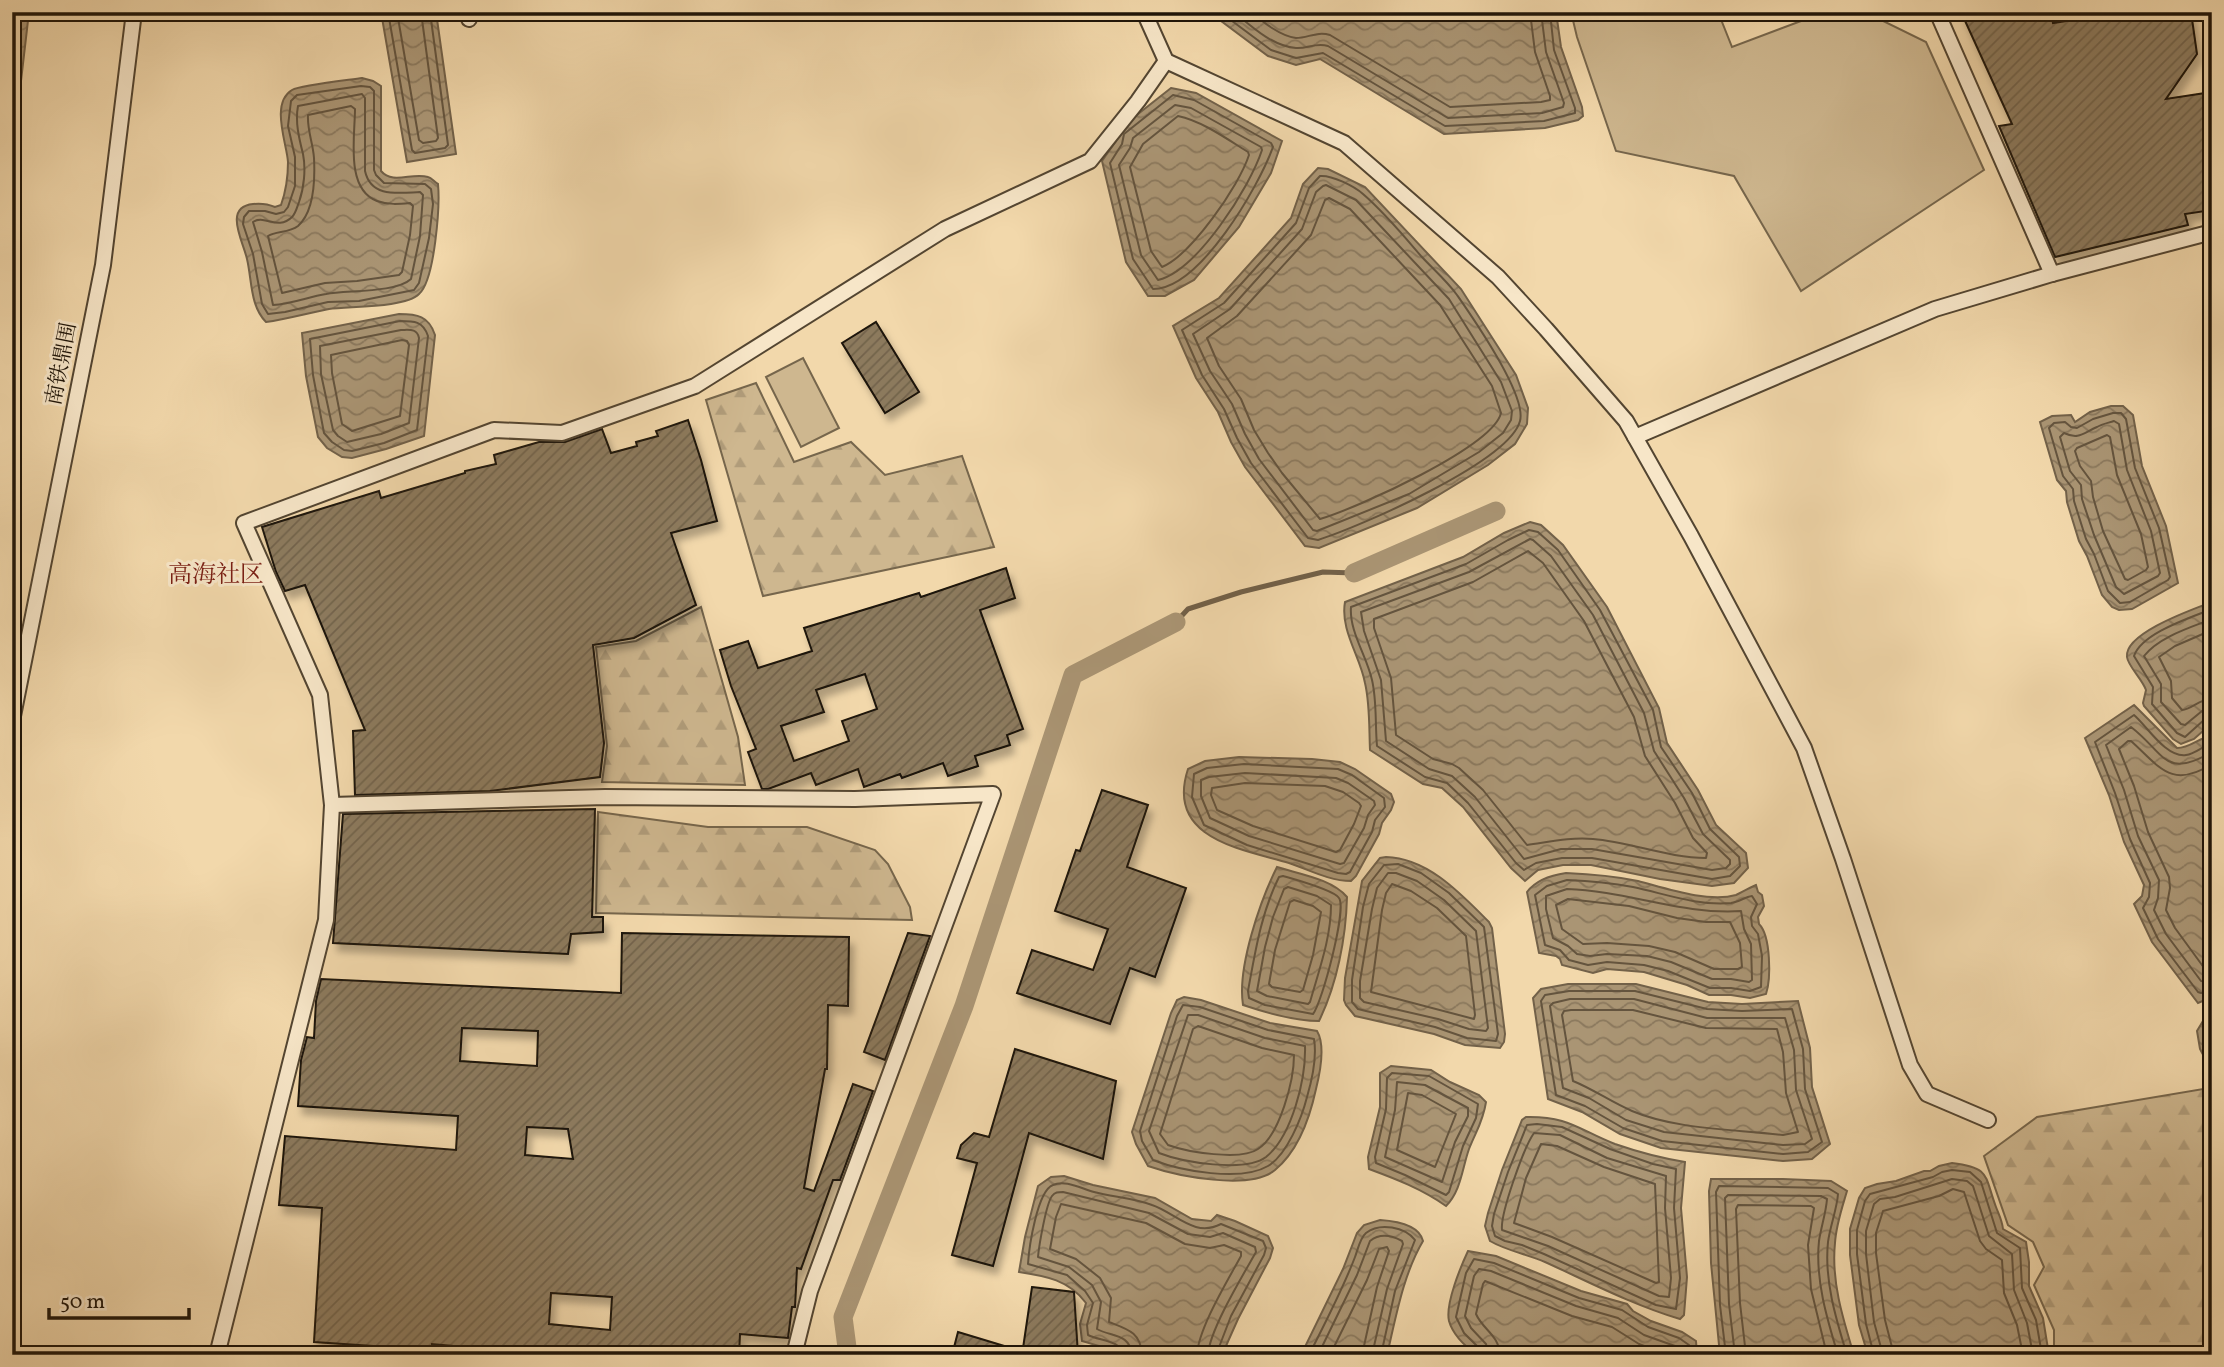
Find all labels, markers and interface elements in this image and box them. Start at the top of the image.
street label: 南铁鼎围 [40,320,84,408]
district label: 高海社区 [168,559,264,593]
scale bar [49,1276,189,1320]
text: 50 m [60,1288,105,1317]

